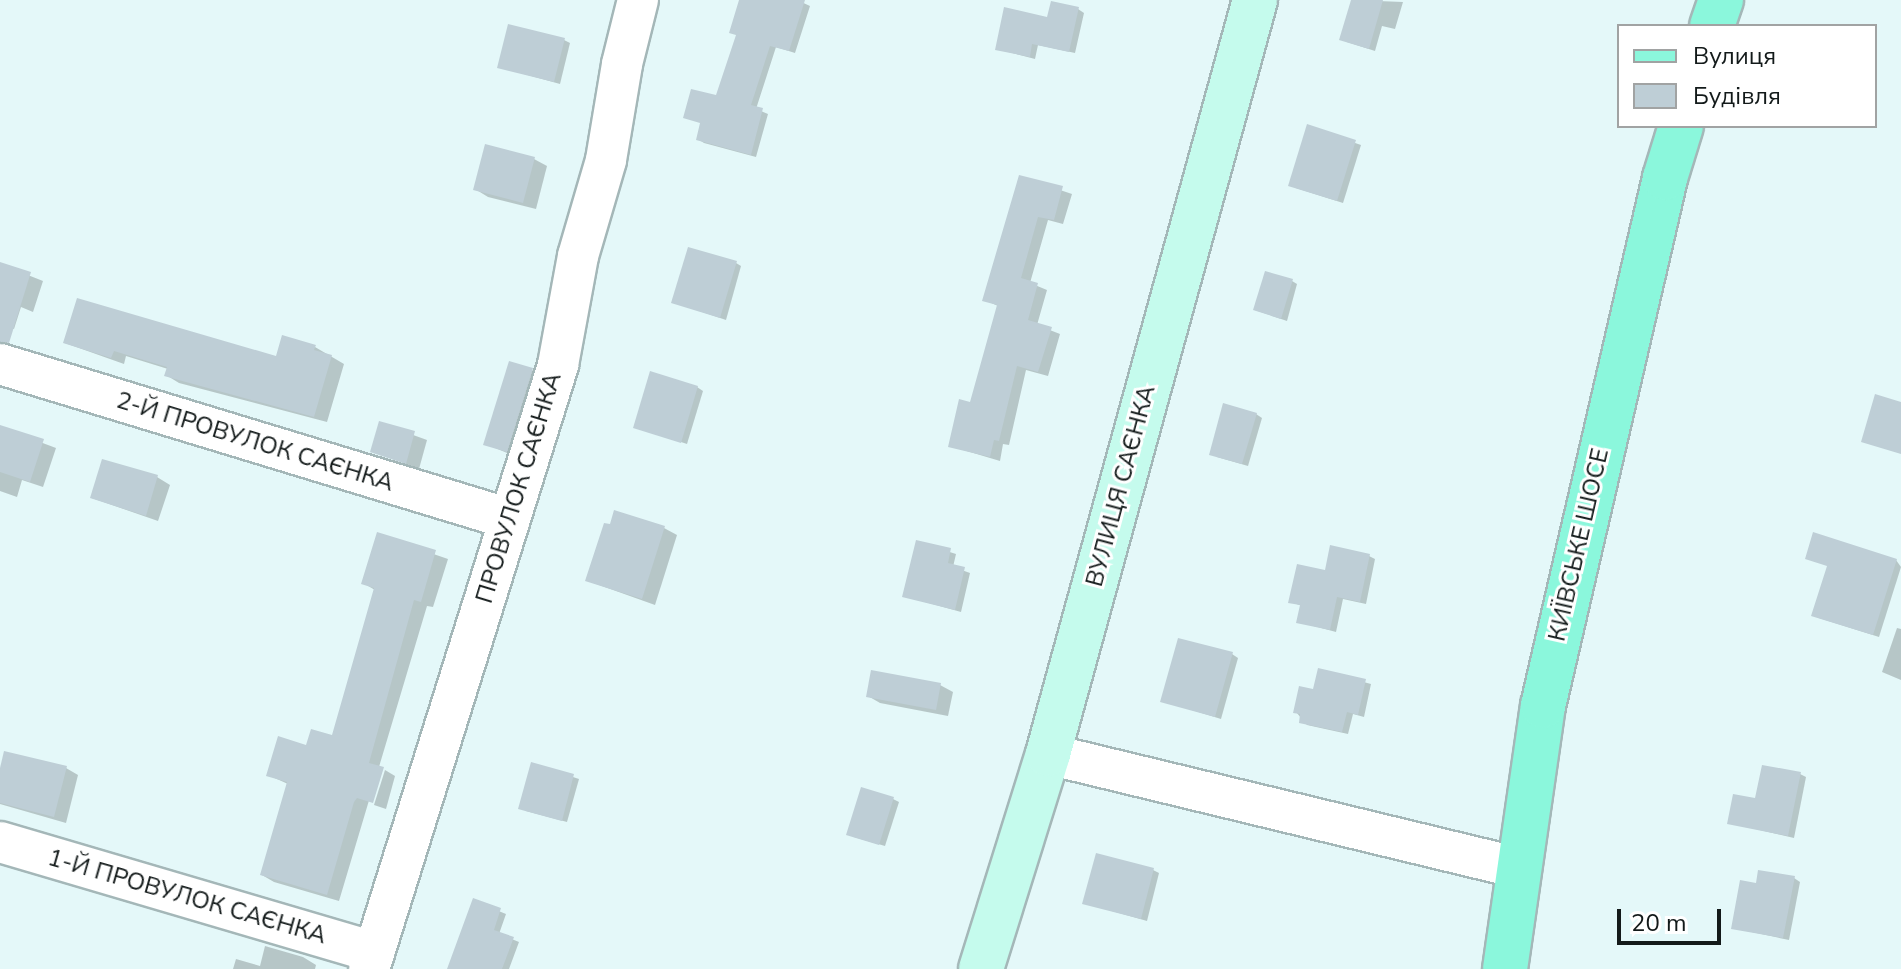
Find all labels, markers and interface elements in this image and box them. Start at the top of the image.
legend [1617,24,1877,128]
text: Вулиця [1693,40,1776,72]
text: Будівля [1693,80,1781,112]
street label: ПРОВУЛОК САЄНКА [470,369,568,607]
street label: ВУЛИЦЯ САЄНКА [1080,382,1162,590]
street label: 2-Й ПРОВУЛОК САЄНКА [113,386,397,498]
street label: КИЇВСЬКЕ ШОСЕ [1543,446,1615,644]
street label: 1-Й ПРОВУЛОК САЄНКА [45,843,329,951]
scale bar [1621,893,1725,943]
text: 20 m [1631,907,1687,939]

